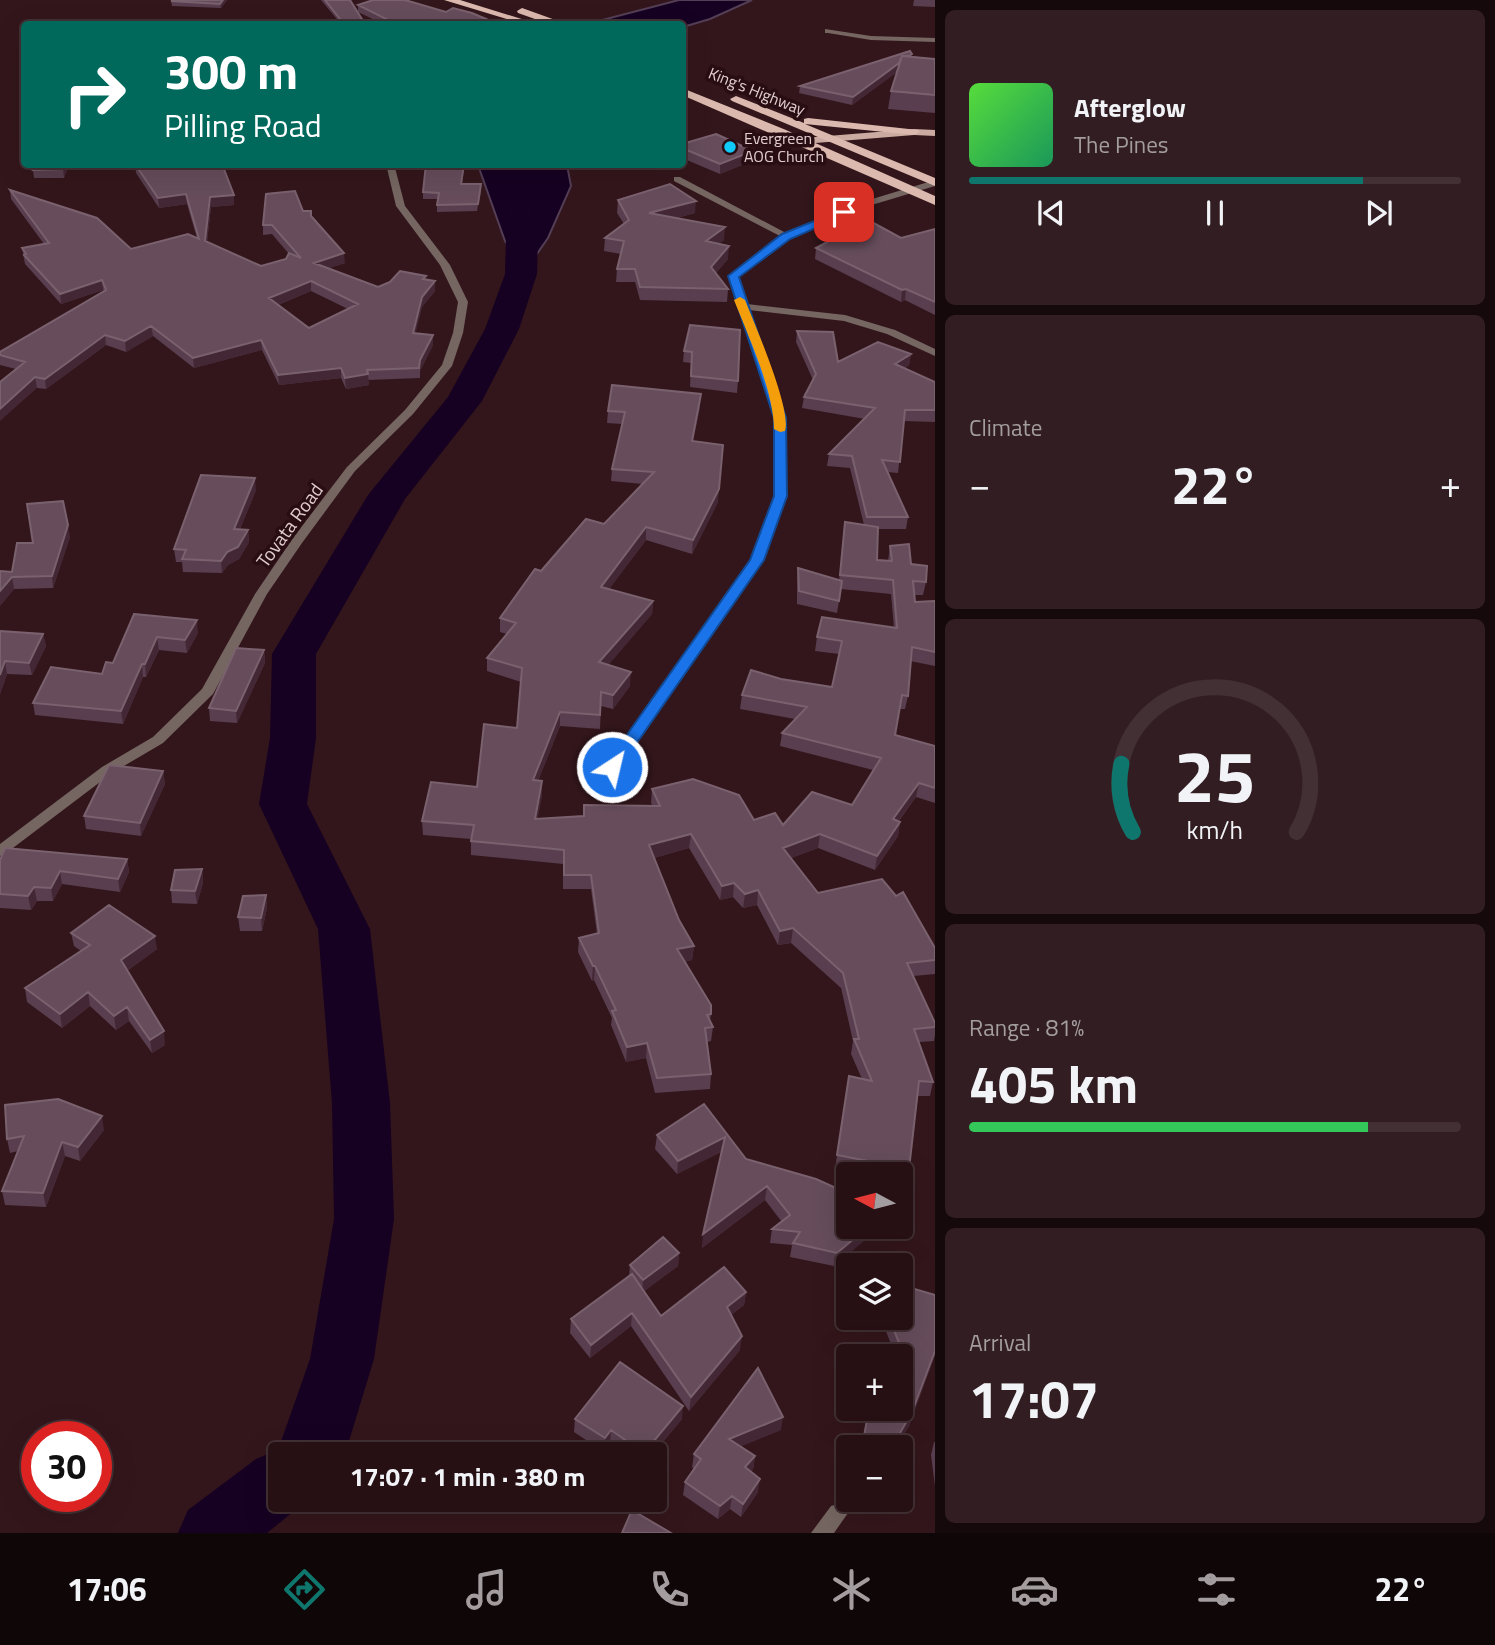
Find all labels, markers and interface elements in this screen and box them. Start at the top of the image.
text: 300 m [164,33,298,108]
icon: right [49,49,140,140]
street label: King's Highway [705,61,809,121]
text: Afterglow [1074,88,1186,127]
text: Pilling Road [164,101,322,149]
place label: Evergreen AOG Church [744,126,824,168]
text: The Pines [1074,127,1168,162]
marker: Evergreen AOG Church [722,139,738,155]
pin [814,182,874,242]
icon: arrive [825,193,863,231]
icon: previous [1032,194,1070,232]
icon: pause [1196,194,1234,232]
icon: next [1360,194,1398,232]
text: Climate [969,410,1042,445]
text: 22° [1171,445,1259,524]
text: − [969,455,990,513]
text: + [1440,455,1461,513]
street label: Tovata Road [248,477,330,573]
text: 25 [1174,721,1256,831]
position arrow [575,730,649,804]
text: km/h [1187,811,1243,849]
text: Range · 81% [969,1010,1084,1045]
text: 405 km [969,1044,1138,1123]
north arrow [836,1162,914,1239]
map controls [836,1162,913,1512]
button: layers [836,1253,913,1330]
text: Arrival [969,1325,1031,1360]
button: + [836,1344,913,1421]
text: 17:07 [969,1359,1099,1438]
speed limit sign: 30 [21,1421,112,1512]
button: − [836,1435,913,1512]
text: 17:07 · 1 min · 380 m [350,1457,585,1496]
text: 17:06 [67,1565,147,1613]
icon: directions [280,1565,329,1614]
icon: music [462,1565,511,1614]
icon: phone [645,1565,694,1614]
icon: climate [827,1565,876,1614]
icon: car [1010,1565,1059,1614]
icon: filters [1192,1565,1241,1614]
text: 22° [1374,1565,1428,1613]

